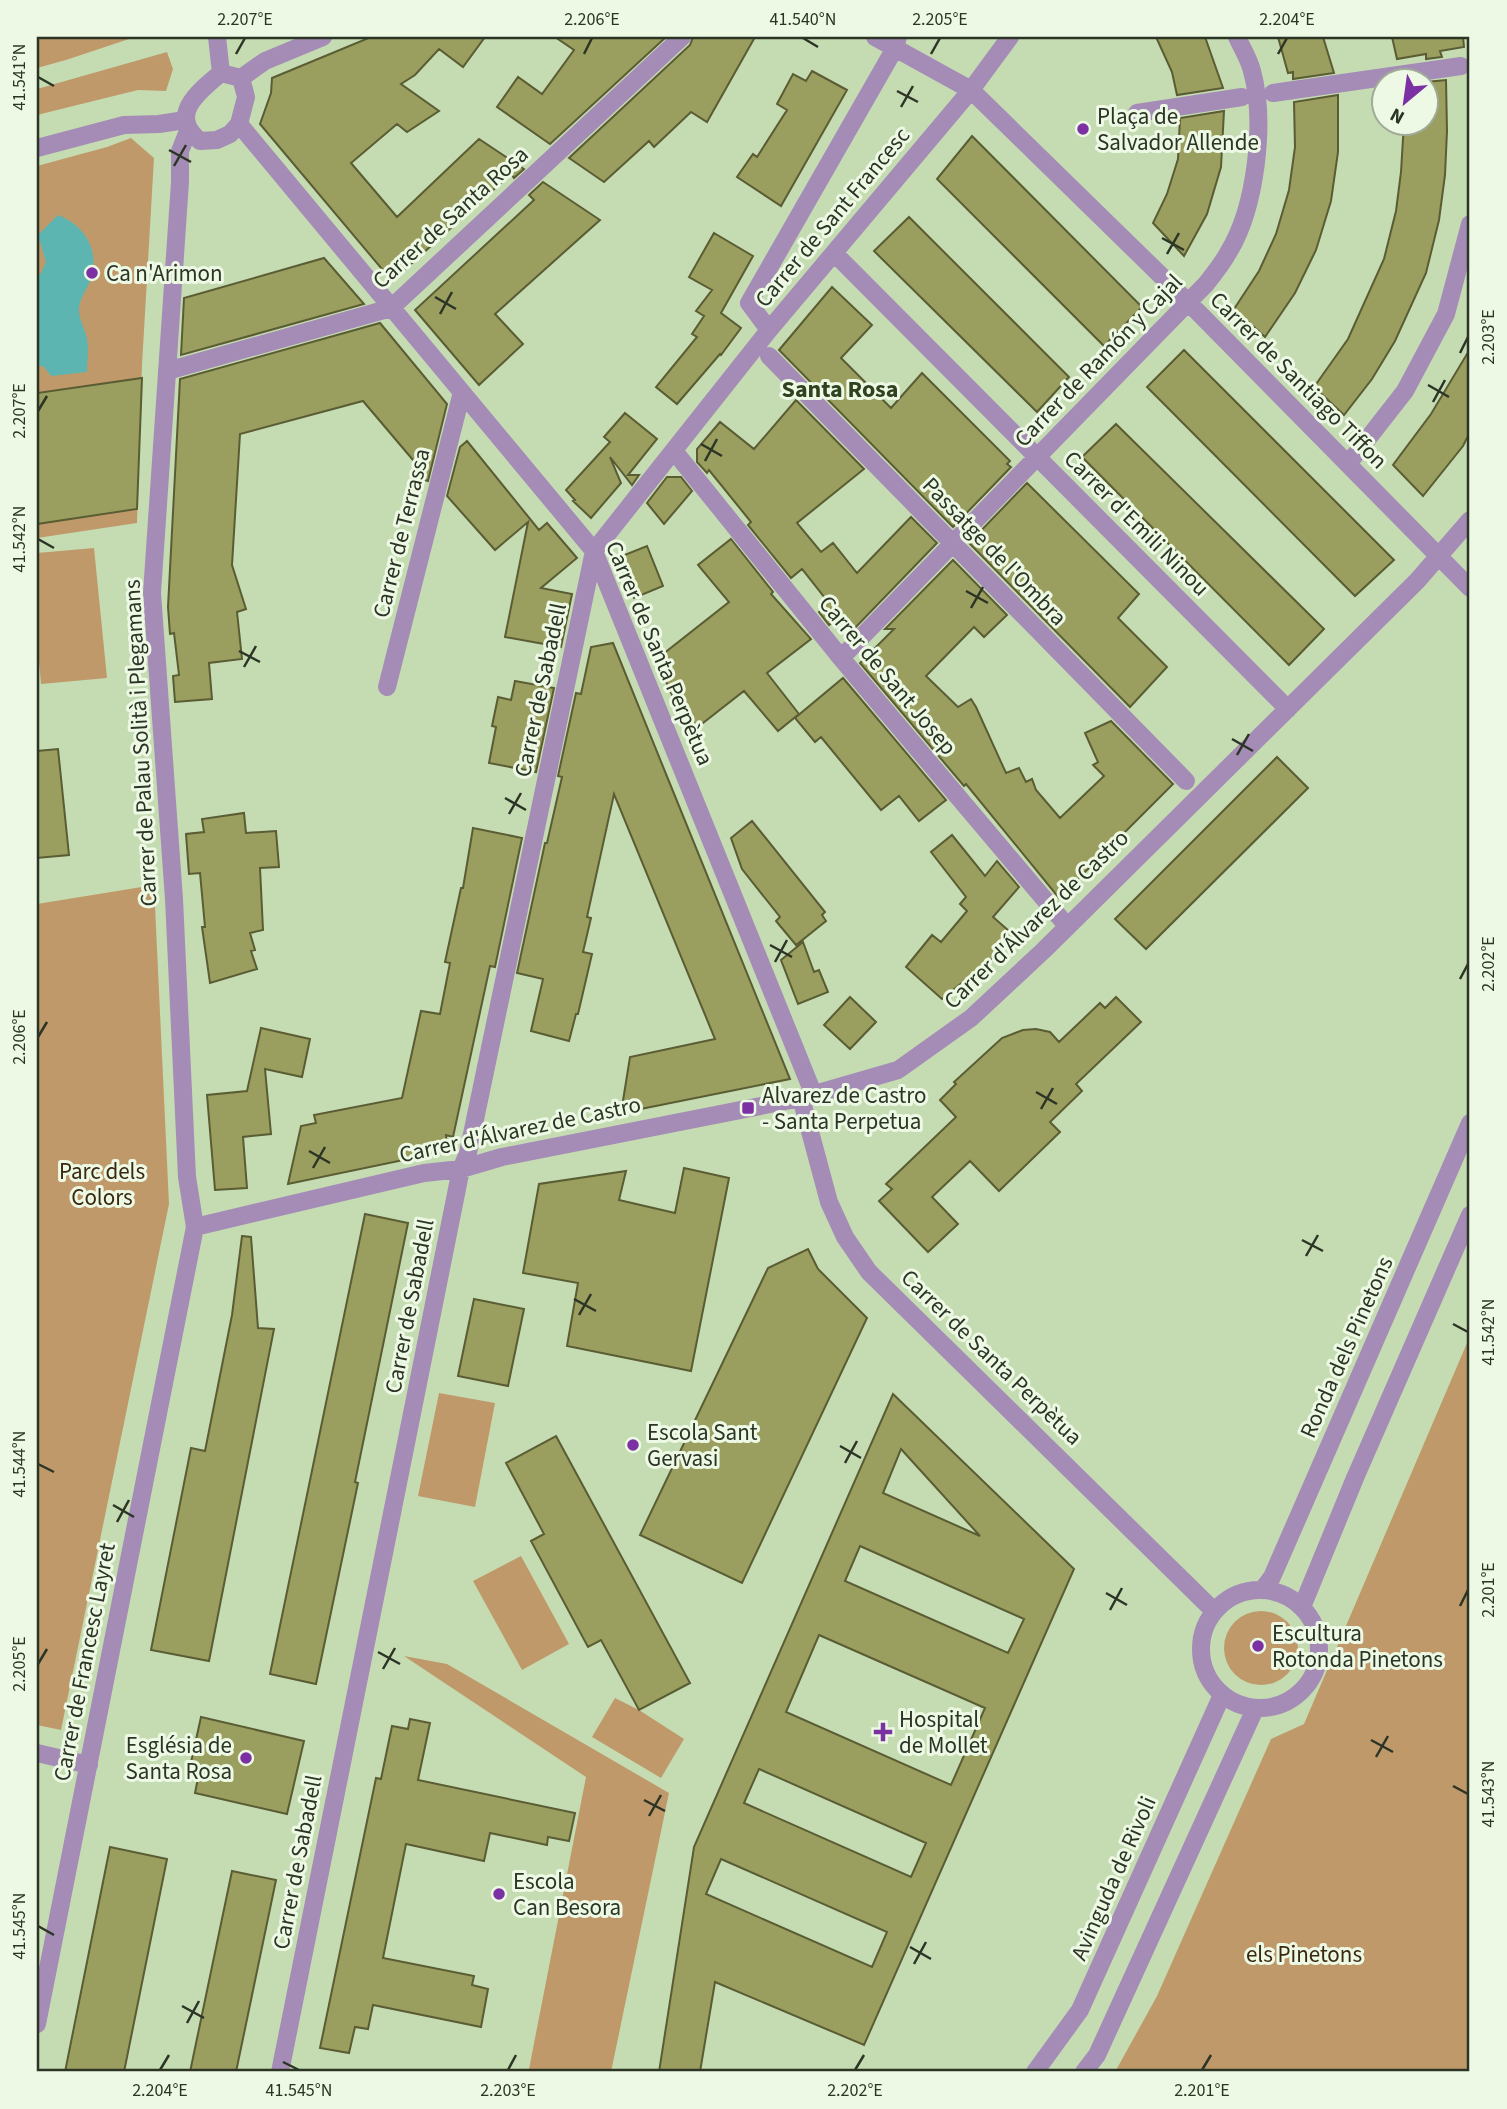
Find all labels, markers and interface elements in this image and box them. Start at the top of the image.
text: 2.207°E [217,7,273,32]
text: 2.206°E [564,7,620,32]
text: 41.540°N [770,7,836,32]
text: 2.205°E [912,7,968,32]
text: 2.204°E [1259,7,1315,32]
text: 41.541°N [7,44,32,110]
north arrow [1370,66,1440,136]
place label: Plaça de Salvador Allende [1097,100,1259,159]
text: N [1385,101,1410,130]
street label: Carrer de Sant Francesc [747,120,918,315]
marker: Plaça de Salvador Allende [1075,121,1091,137]
street label: Carrer de Santa Rosa [365,138,536,296]
place label: Ca n'Arimon [106,257,223,290]
marker: Ca n'Arimon [84,265,100,281]
street label: Carrer de Ramón y Cajal [1007,266,1190,454]
street label: Carrer de Santiago Tiffon [1202,284,1395,477]
text: 2.203°E [1476,309,1501,365]
district label: Santa Rosa [782,372,898,407]
text: 2.207°E [7,383,32,439]
street label: Carrer d'Emili Ninou [1056,443,1217,604]
street label: Carrer de Terrassa [365,445,438,621]
street label: Passatge de l'Ombra [915,470,1074,633]
text: 41.542°N [7,506,32,572]
street label: Carrer de Santa Perpètua [597,536,722,770]
street label: Carrer de Palau Solità i Plegamans [115,579,166,907]
street label: Carrer de Sant Josep [811,588,964,762]
street label: Carrer de Sabadell [506,600,575,780]
street label: Carrer d'Álvarez de Castro [936,822,1136,1017]
text: 2.202°E [1476,936,1501,992]
text: 2.206°E [7,1009,32,1065]
place label: Alvarez de Castro - Santa Perpetua [762,1079,926,1138]
street label: Carrer d'Álvarez de Castro [396,1088,644,1171]
marker: Alvarez de Castro - Santa Perpetua [740,1100,756,1116]
park label: Parc dels Colors [59,1155,145,1214]
street label: Carrer de Sabadell [376,1216,443,1396]
street label: Ronda dels Pinetons [1292,1251,1401,1443]
street label: Carrer de Santa Perpètua [894,1262,1090,1453]
text: 41.542°N [1476,1299,1501,1365]
place label: Escola Sant Gervasi [647,1416,758,1475]
text: 41.544°N [7,1431,32,1497]
marker: Escola Sant Gervasi [625,1437,641,1453]
street label: Carrer de Francesc Layret [45,1540,124,1784]
text: 2.201°E [1476,1562,1501,1618]
place label: Escultura Rotonda Pinetons [1272,1617,1443,1676]
text: 2.205°E [7,1636,32,1692]
marker: Escultura Rotonda Pinetons [1250,1638,1266,1654]
place label: Hospital de Mollet [899,1703,988,1762]
marker: Hospital de Mollet [873,1722,893,1742]
place label: Església de Santa Rosa [126,1729,232,1788]
marker: Església de Santa Rosa [238,1750,254,1766]
text: 41.543°N [1476,1761,1501,1827]
street label: Carrer de Sabadell [264,1772,331,1952]
street label: Avinguda de Rivoli [1062,1791,1164,1966]
place label: Escola Can Besora [513,1865,621,1924]
marker: Escola Can Besora [491,1886,507,1902]
text: 41.545°N [7,1893,32,1959]
park label: els Pinetons [1246,1938,1362,1971]
text: 2.204°E [132,2078,188,2103]
text: 41.545°N [266,2078,332,2103]
text: 2.203°E [480,2078,536,2103]
text: 2.202°E [827,2078,883,2103]
text: 2.201°E [1174,2078,1230,2103]

